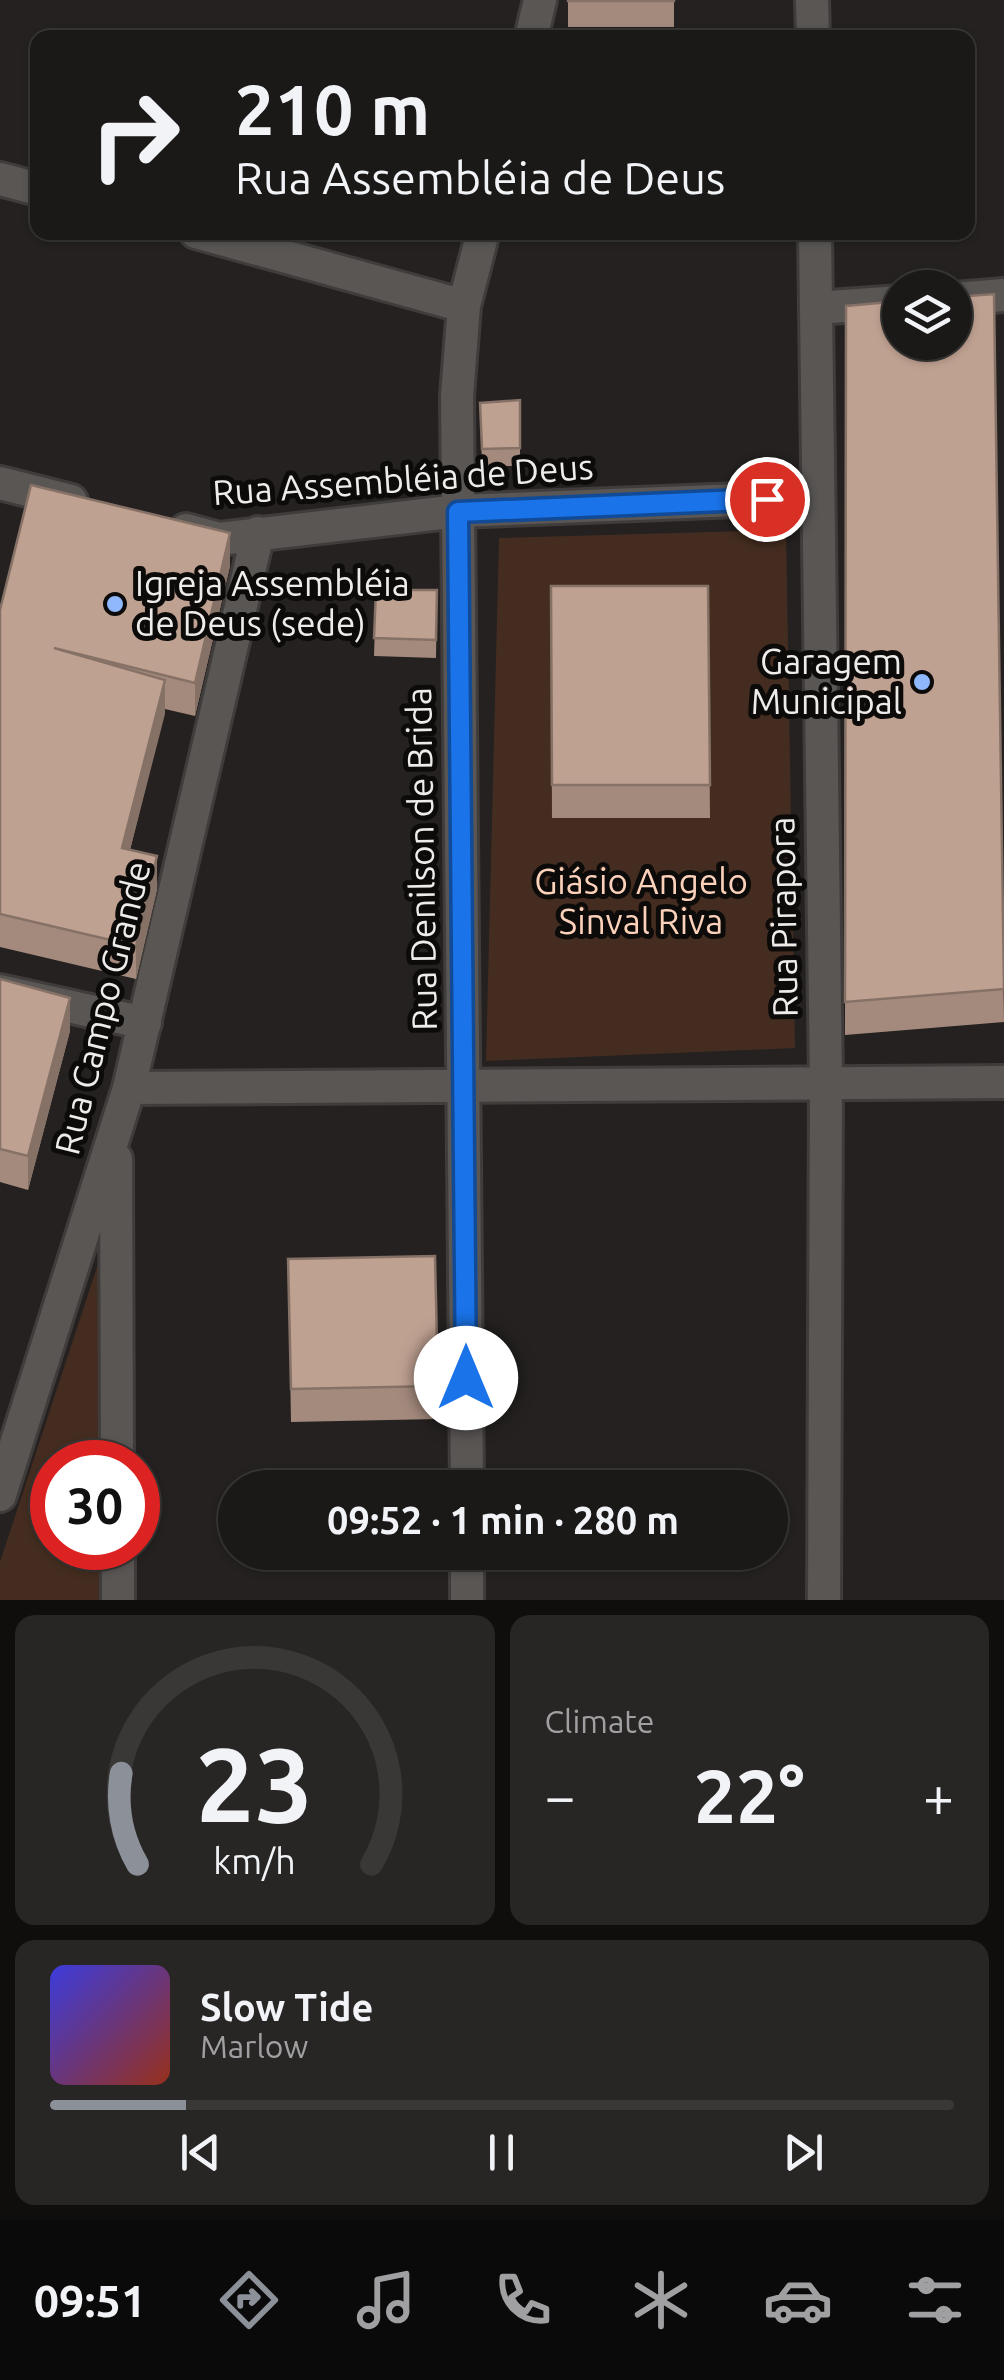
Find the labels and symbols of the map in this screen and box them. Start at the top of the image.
street label: Rua Assembléia de Deus [211,446,595,512]
pin [725,457,810,542]
place label: Igreja Assembléia de Deus (sede) [135,563,410,643]
marker: Igreja Assembléia de Deus (sede) [104,593,126,615]
place label: Garagem Municipal [751,641,902,721]
marker: Garagem Municipal [911,671,933,693]
street label: Rua Denilson de Brida [398,687,444,1031]
street label: Rua Pirapora [761,816,805,1018]
street label: Rua Campo Grande [46,857,158,1158]
park label: Giásio Angelo Sinval Riva [534,861,748,941]
position arrow [414,1326,518,1430]
speed limit sign: 30 [30,1440,160,1570]

